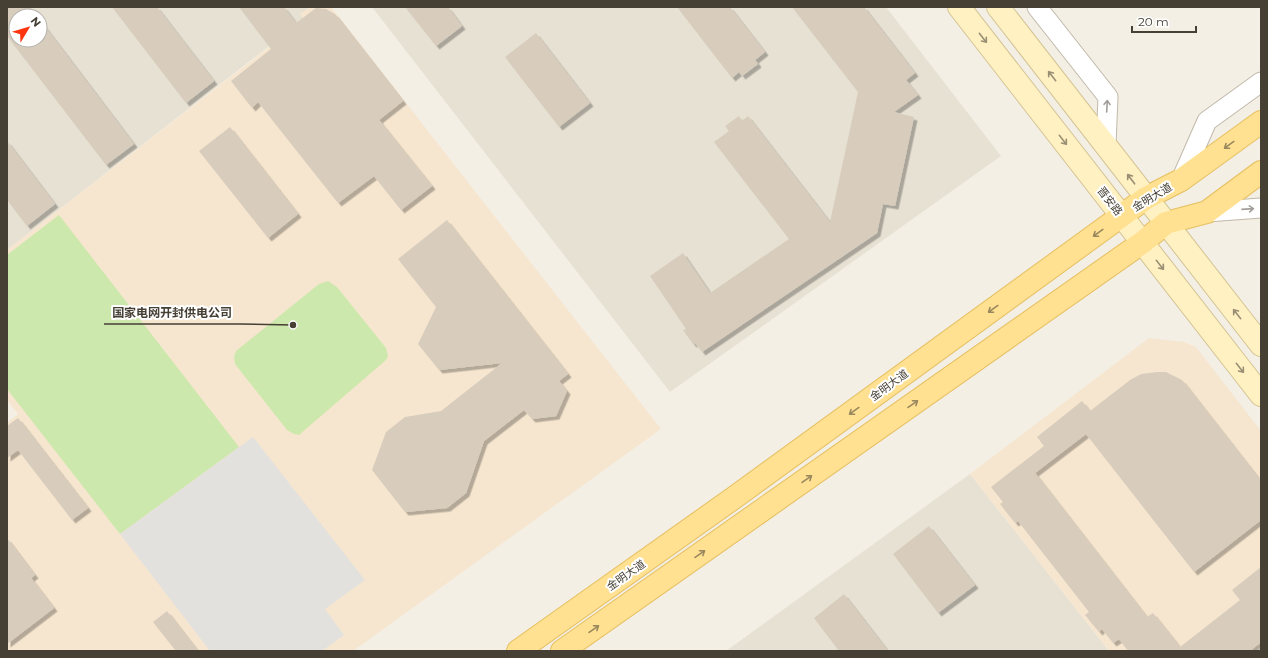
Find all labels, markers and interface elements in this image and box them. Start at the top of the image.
north arrow [8,8,48,48]
scale bar [1132,8,1196,34]
text: N [28,14,44,30]
text: 20 m [1138,14,1169,29]
one-way arrow [979,32,987,43]
one-way arrow [1047,70,1056,81]
one-way arrow [1104,100,1111,113]
one-way arrow [1059,135,1067,146]
one-way arrow [1224,141,1235,149]
one-way arrow [1127,173,1135,184]
street label: 金明大道 [1130,180,1174,214]
street label: 晋安路 [1094,184,1126,218]
one-way arrow [1241,205,1254,212]
one-way arrow [1093,229,1104,237]
one-way arrow [1156,259,1165,270]
callout: 国家电网开封供电公司 [104,300,240,324]
text: 国家电网开封供电公司 [112,305,232,320]
one-way arrow [988,305,999,314]
one-way arrow [1233,309,1241,320]
one-way arrow [1236,362,1244,373]
street label: 金明大道 [867,366,911,404]
one-way arrow [907,400,918,408]
one-way arrow [849,407,860,415]
one-way arrow [801,475,812,483]
one-way arrow [695,550,706,558]
street label: 金明大道 [604,557,648,593]
one-way arrow [588,625,599,633]

